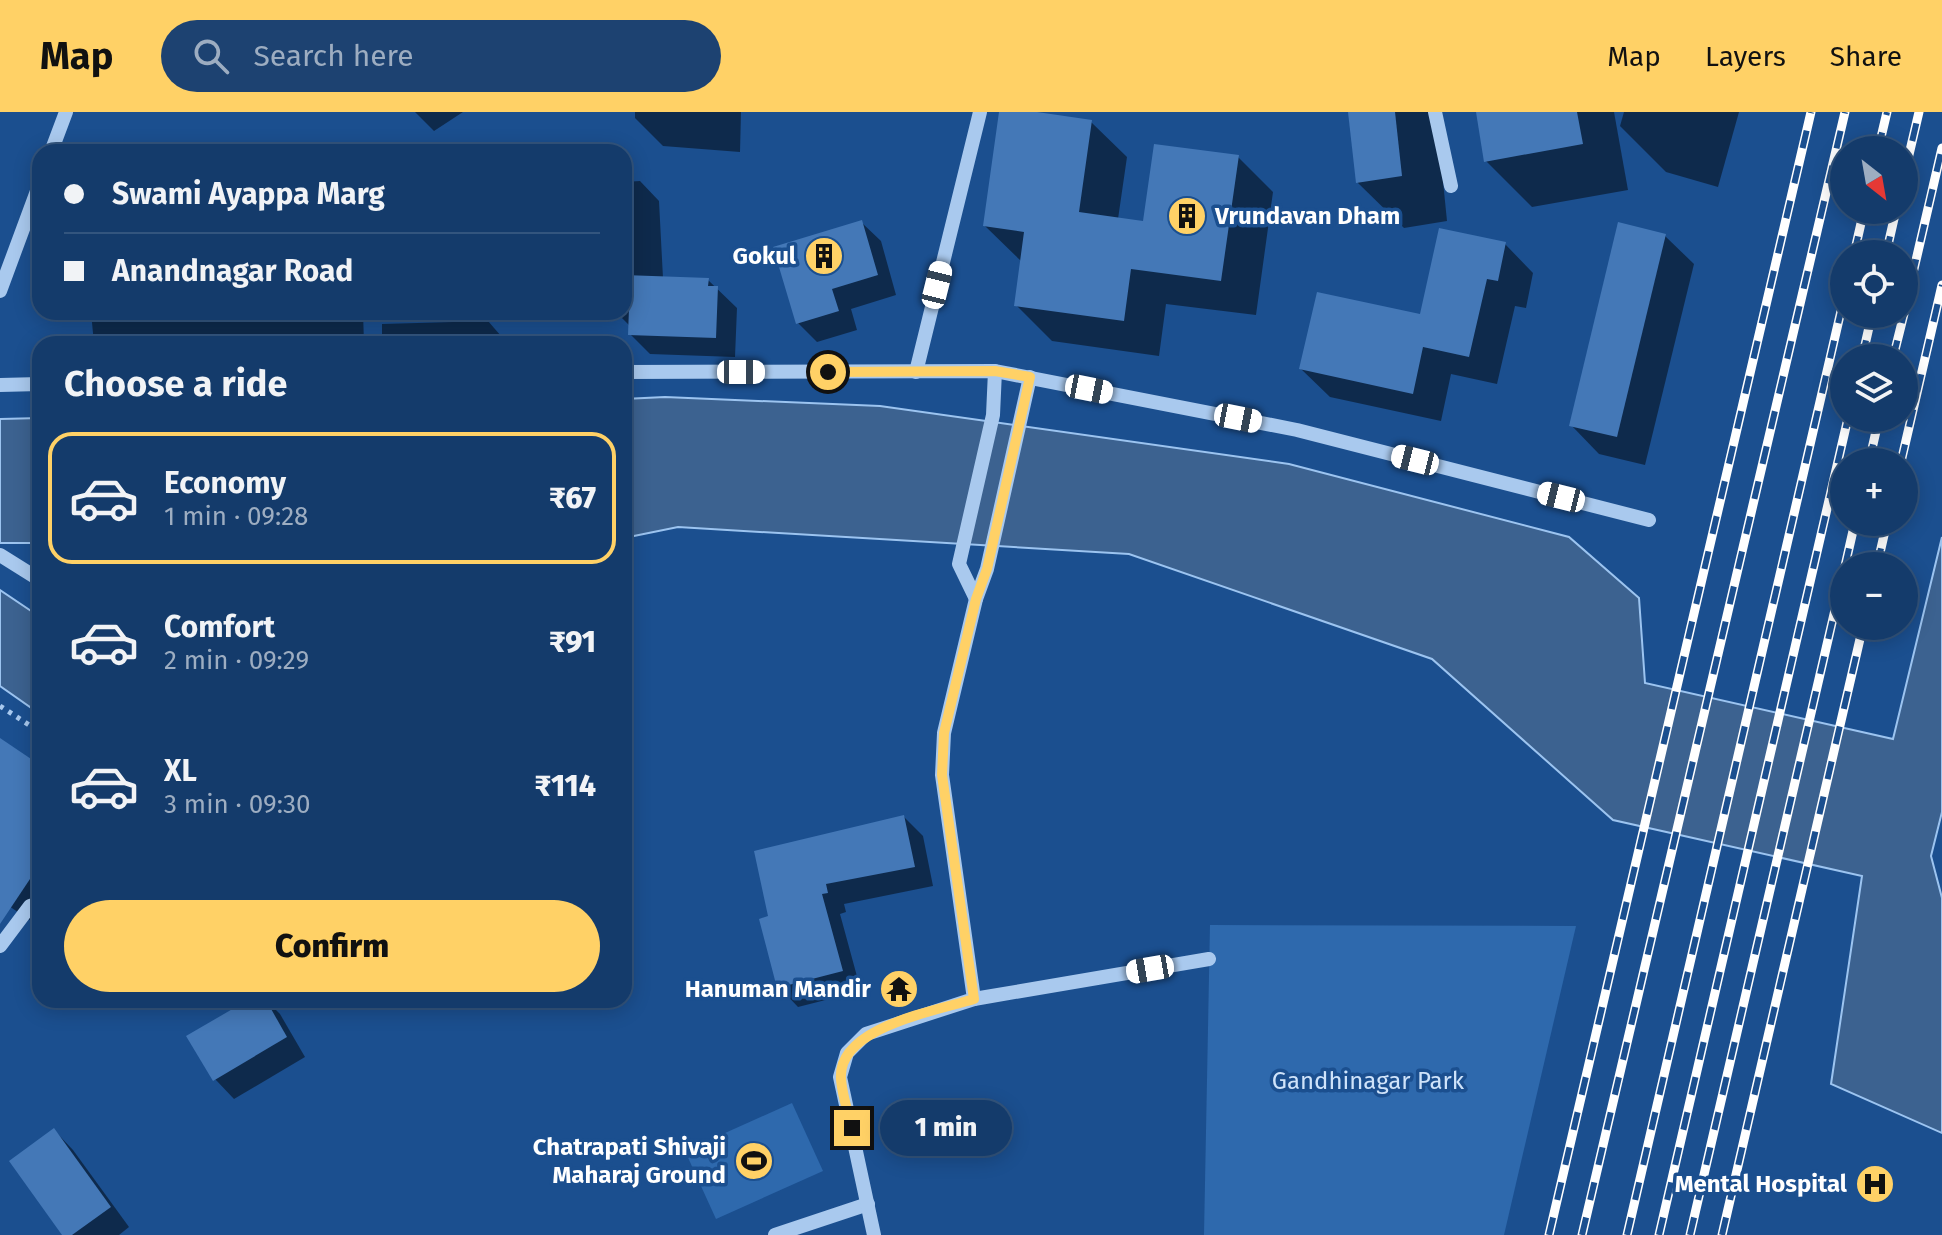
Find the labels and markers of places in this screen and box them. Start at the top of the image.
building icon: Vrundavan Dham [1166,195,1208,237]
place label: Vrundavan Dham [1214,202,1400,230]
building icon: Gokul [803,235,845,277]
place label: Gokul [733,242,797,270]
temple icon: Hanuman Mandir [878,968,920,1010]
place label: Hanuman Mandir [685,975,871,1003]
place label: Chatrapati Shivaji Maharaj Ground [533,1133,726,1189]
sports icon: Chatrapati Shivaji Maharaj Ground [733,1140,775,1182]
hospital icon: Mental Hospital [1854,1163,1896,1205]
place label: Mental Hospital [1675,1170,1848,1198]

